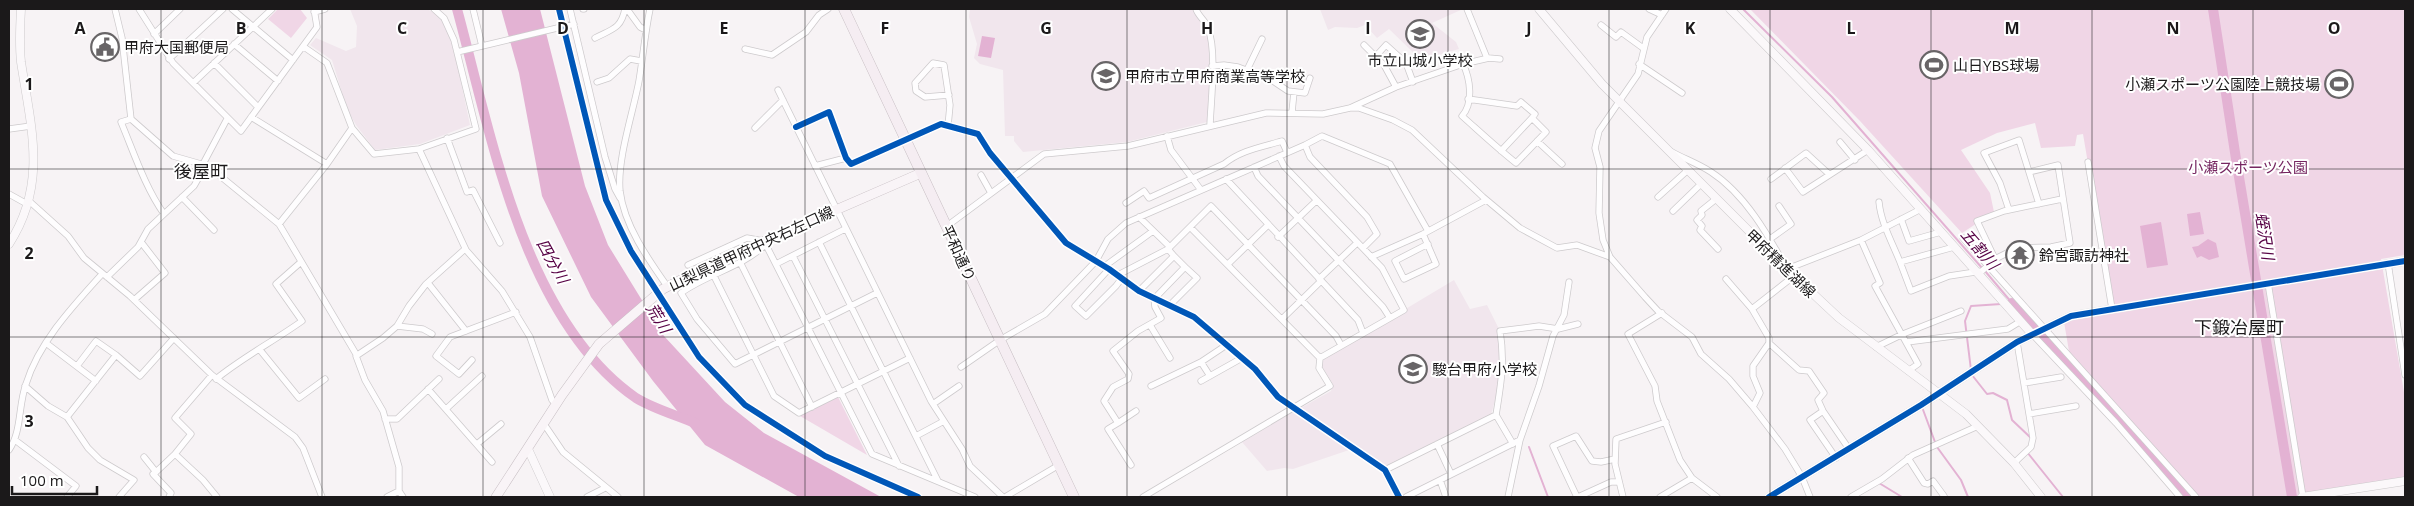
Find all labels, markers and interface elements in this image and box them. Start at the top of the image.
text: A [74,17,86,39]
text: B [236,17,246,39]
text: C [397,17,407,39]
text: D [557,17,569,39]
text: E [720,17,729,39]
text: F [881,17,889,39]
text: G [1040,17,1052,39]
text: H [1201,17,1213,39]
text: I [1365,17,1371,39]
text: J [1524,17,1532,39]
text: K [1685,17,1696,39]
text: L [1846,17,1856,39]
text: M [2004,17,2020,39]
text: N [2166,17,2180,39]
text: O [2328,17,2340,39]
school or university icon: 市立山城小学校 [1405,19,1435,49]
public building icon: 甲府大国郵便局 [90,32,120,62]
place label: 甲府大国郵便局 [124,37,229,57]
place label: 市立山城小学校 [1367,50,1473,70]
sports icon: 山日YBS球場 [1919,50,1949,80]
place label: 山日YBS球場 [1953,55,2039,75]
school or university icon: 甲府市立甲府商業高等学校 [1091,61,1121,91]
place label: 甲府市立甲府商業高等学校 [1125,66,1305,86]
sports icon: 小瀬スポーツ公園陸上競技場 [2324,69,2354,99]
text: 1 [24,73,34,95]
place label: 小瀬スポーツ公園陸上競技場 [2125,74,2320,94]
park label: 小瀬スポーツ公園 [2188,157,2308,177]
district label: 後屋町 [174,159,228,183]
street label: 山梨県道甲府中央右左口線 [665,201,837,295]
water label: 蛭沢川 [2250,211,2280,263]
street label: 平和通り [937,222,981,284]
water label: 五割川 [1956,224,2005,276]
street label: 甲府精進湖線 [1742,225,1820,301]
water label: 四分川 [532,235,575,289]
temple icon: 鈴宮諏訪神社 [2005,240,2035,270]
text: 2 [24,242,34,264]
place label: 鈴宮諏訪神社 [2039,245,2129,265]
water label: 荒川 [641,299,678,339]
district label: 下鍛冶屋町 [2194,315,2284,339]
school or university icon: 駿台甲府小学校 [1398,354,1428,384]
place label: 駿台甲府小学校 [1432,359,1537,379]
text: 3 [24,410,34,432]
scale bar [12,464,98,496]
text: 100 m [20,470,64,490]

